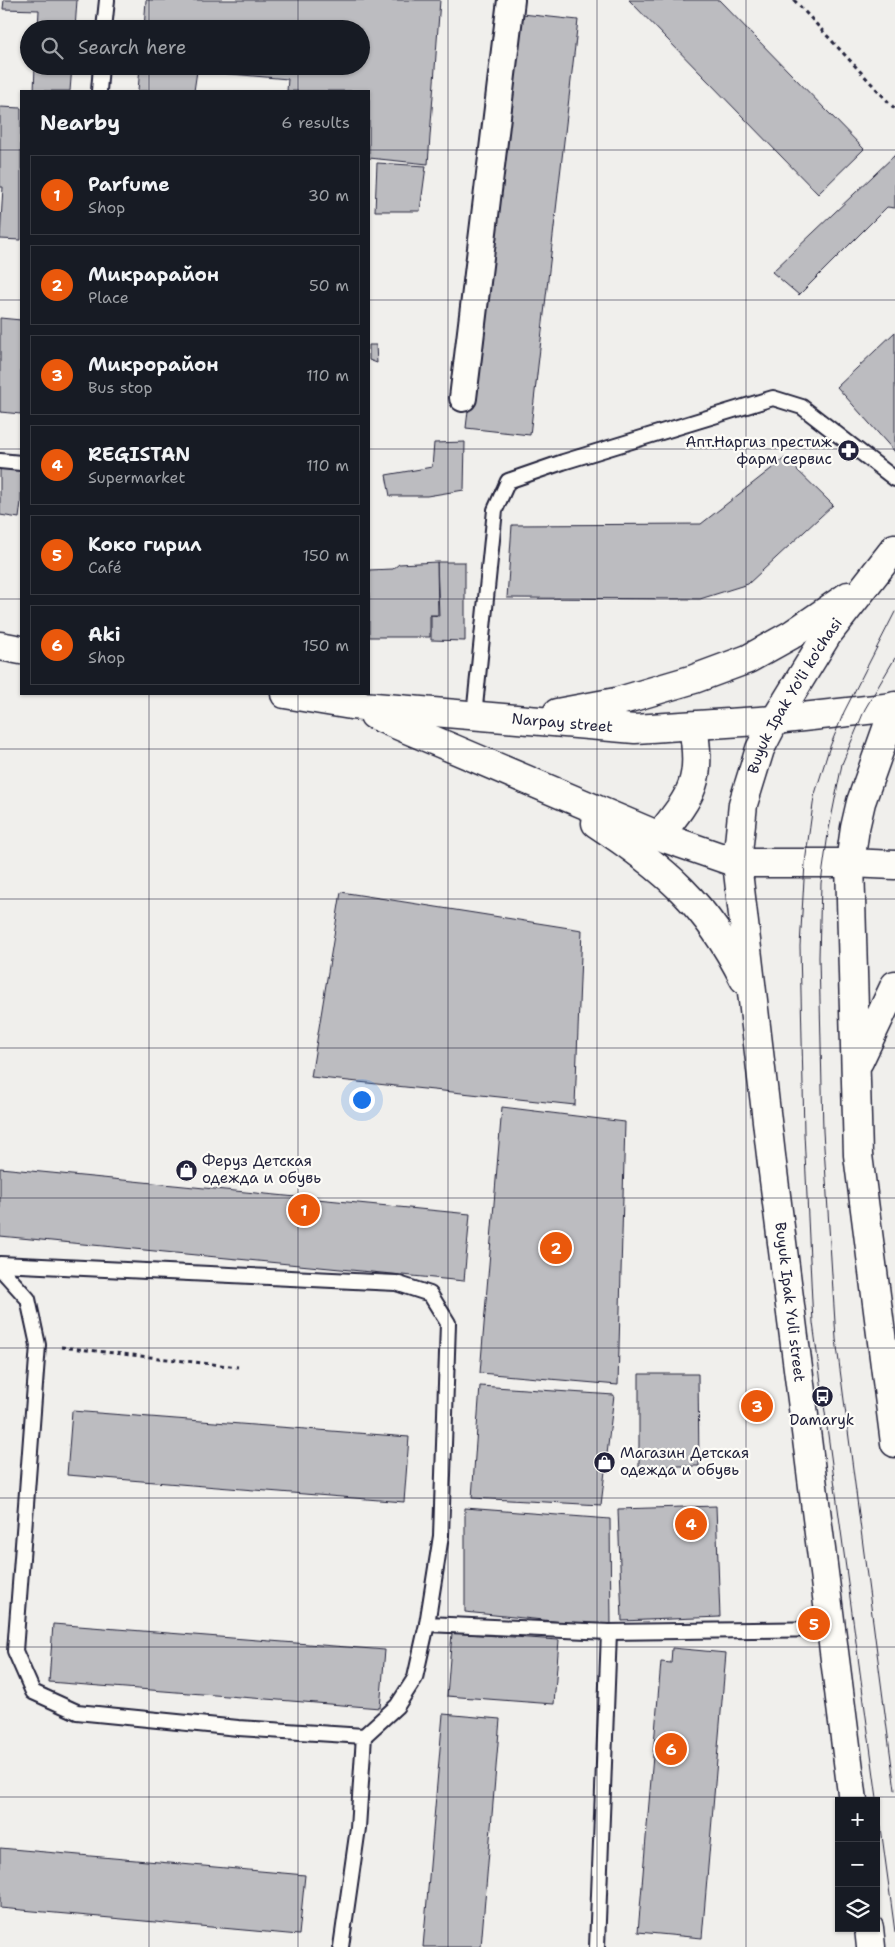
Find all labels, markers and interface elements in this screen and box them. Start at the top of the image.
search box [20,20,370,75]
icon: search [38,34,66,62]
text: Search here [78,35,187,60]
text: Nearby [40,109,120,137]
text: 6 results [281,112,350,133]
text: Parfume [88,172,170,197]
text: 1 [53,185,61,206]
text: 30 m [308,185,349,206]
text: Shop [88,197,125,218]
text: Микрарайон [88,262,219,287]
text: 2 [51,275,63,296]
text: 50 m [309,275,349,296]
text: Place [88,287,129,308]
text: Микрорайон [88,352,219,377]
text: 3 [51,365,63,386]
text: 110 m [306,365,349,386]
text: Bus stop [88,377,153,398]
place label: Апт.Наргиз престиж фарм сервис [686,432,833,469]
pharmacy icon: Апт.Наргиз престиж фарм сервис [836,439,860,463]
text: REGISTAN [88,442,190,467]
text: 4 [51,455,63,476]
text: 110 m [306,455,349,476]
text: Supermarket [88,467,185,488]
text: Коко гирил [88,532,202,557]
text: 5 [52,545,62,566]
text: 150 m [302,545,349,566]
text: Café [88,557,122,578]
street label: Buyuk Ipak Yo'li ko'chasi [743,614,847,776]
text: Aki [88,622,121,647]
text: 6 [51,635,63,656]
text: 150 m [302,635,349,656]
text: Shop [88,647,125,668]
street label: Narpay street [511,709,614,737]
your location [349,1087,375,1113]
place label: Феруз Детская одежда и обувь [202,1151,321,1188]
shop icon: Феруз Детская одежда и обувь [174,1158,198,1182]
pin: 1 [288,1191,320,1229]
street label: Buyuk Ipak Yuli street [770,1221,810,1383]
pin: 2 [540,1229,572,1267]
bus stop icon: Damaryk [810,1385,834,1409]
pin: 3 [741,1387,773,1425]
place label: Damaryk [790,1410,854,1430]
place label: Магазин Детская одежда и обувь [620,1443,749,1480]
shop icon: Магазин Детская одежда и обувь [592,1450,616,1474]
pin: 4 [675,1505,707,1543]
pin: 5 [798,1605,830,1643]
pin: 6 [655,1730,687,1768]
map controls [835,1797,880,1932]
button: + [835,1797,880,1842]
button: − [835,1842,880,1887]
button: layers [835,1887,880,1932]

